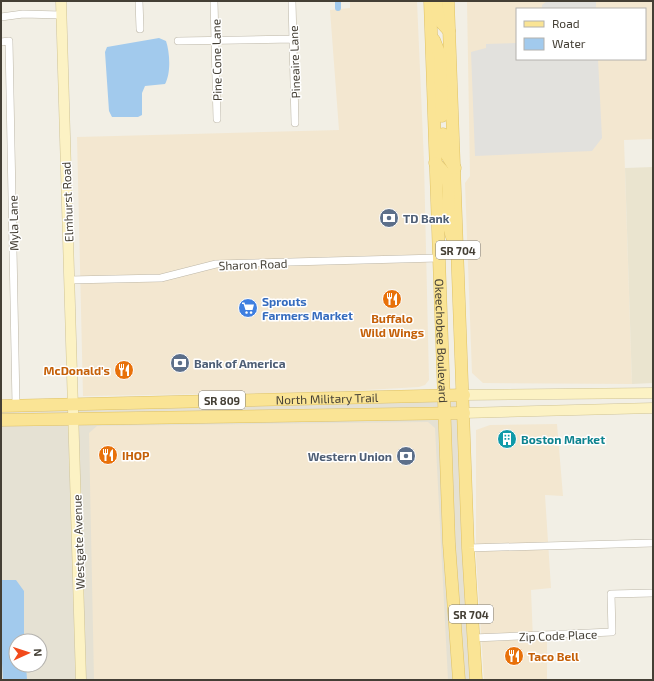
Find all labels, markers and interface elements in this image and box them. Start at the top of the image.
legend [516,8,646,60]
text: Road [552,16,580,30]
street label: Pine Cone Lane [208,19,224,101]
street label: Pineaire Lane [286,25,302,99]
text: Water [552,36,586,50]
street label: Elmhurst Road [59,162,75,242]
street label: Myla Lane [6,195,20,251]
bank icon: TD Bank [378,207,400,229]
place label: TD Bank [403,211,450,225]
road number: SR 704 [436,241,480,259]
street label: Sharon Road [218,256,288,272]
street label: Okeechobee Boulevard [433,278,451,403]
restaurant icon: Buffalo Wild Wings [381,288,403,310]
place label: Sprouts Farmers Market [262,294,353,322]
supermarket icon: Sprouts Farmers Market [237,297,259,319]
place label: Buffalo Wild Wings [360,311,424,339]
bank icon: Bank of America [169,352,191,374]
place label: Bank of America [194,356,286,370]
restaurant icon: McDonald's [113,359,135,381]
place label: McDonald's [44,363,110,377]
street label: North Military Trail [275,390,379,406]
road number: SR 809 [199,391,245,409]
building icon: Boston Market [496,428,518,450]
place label: Boston Market [521,432,605,446]
restaurant icon: IHOP [97,444,119,466]
bank icon: Western Union [395,445,417,467]
place label: IHOP [122,448,150,462]
place label: Western Union [308,449,392,463]
street label: Westgate Avenue [69,494,87,590]
road number: SR 704 [449,605,493,623]
street label: Zip Code Place [519,627,597,643]
north arrow [8,633,48,673]
restaurant icon: Taco Bell [503,645,525,667]
text: N [32,648,45,657]
place label: Taco Bell [528,649,579,663]

